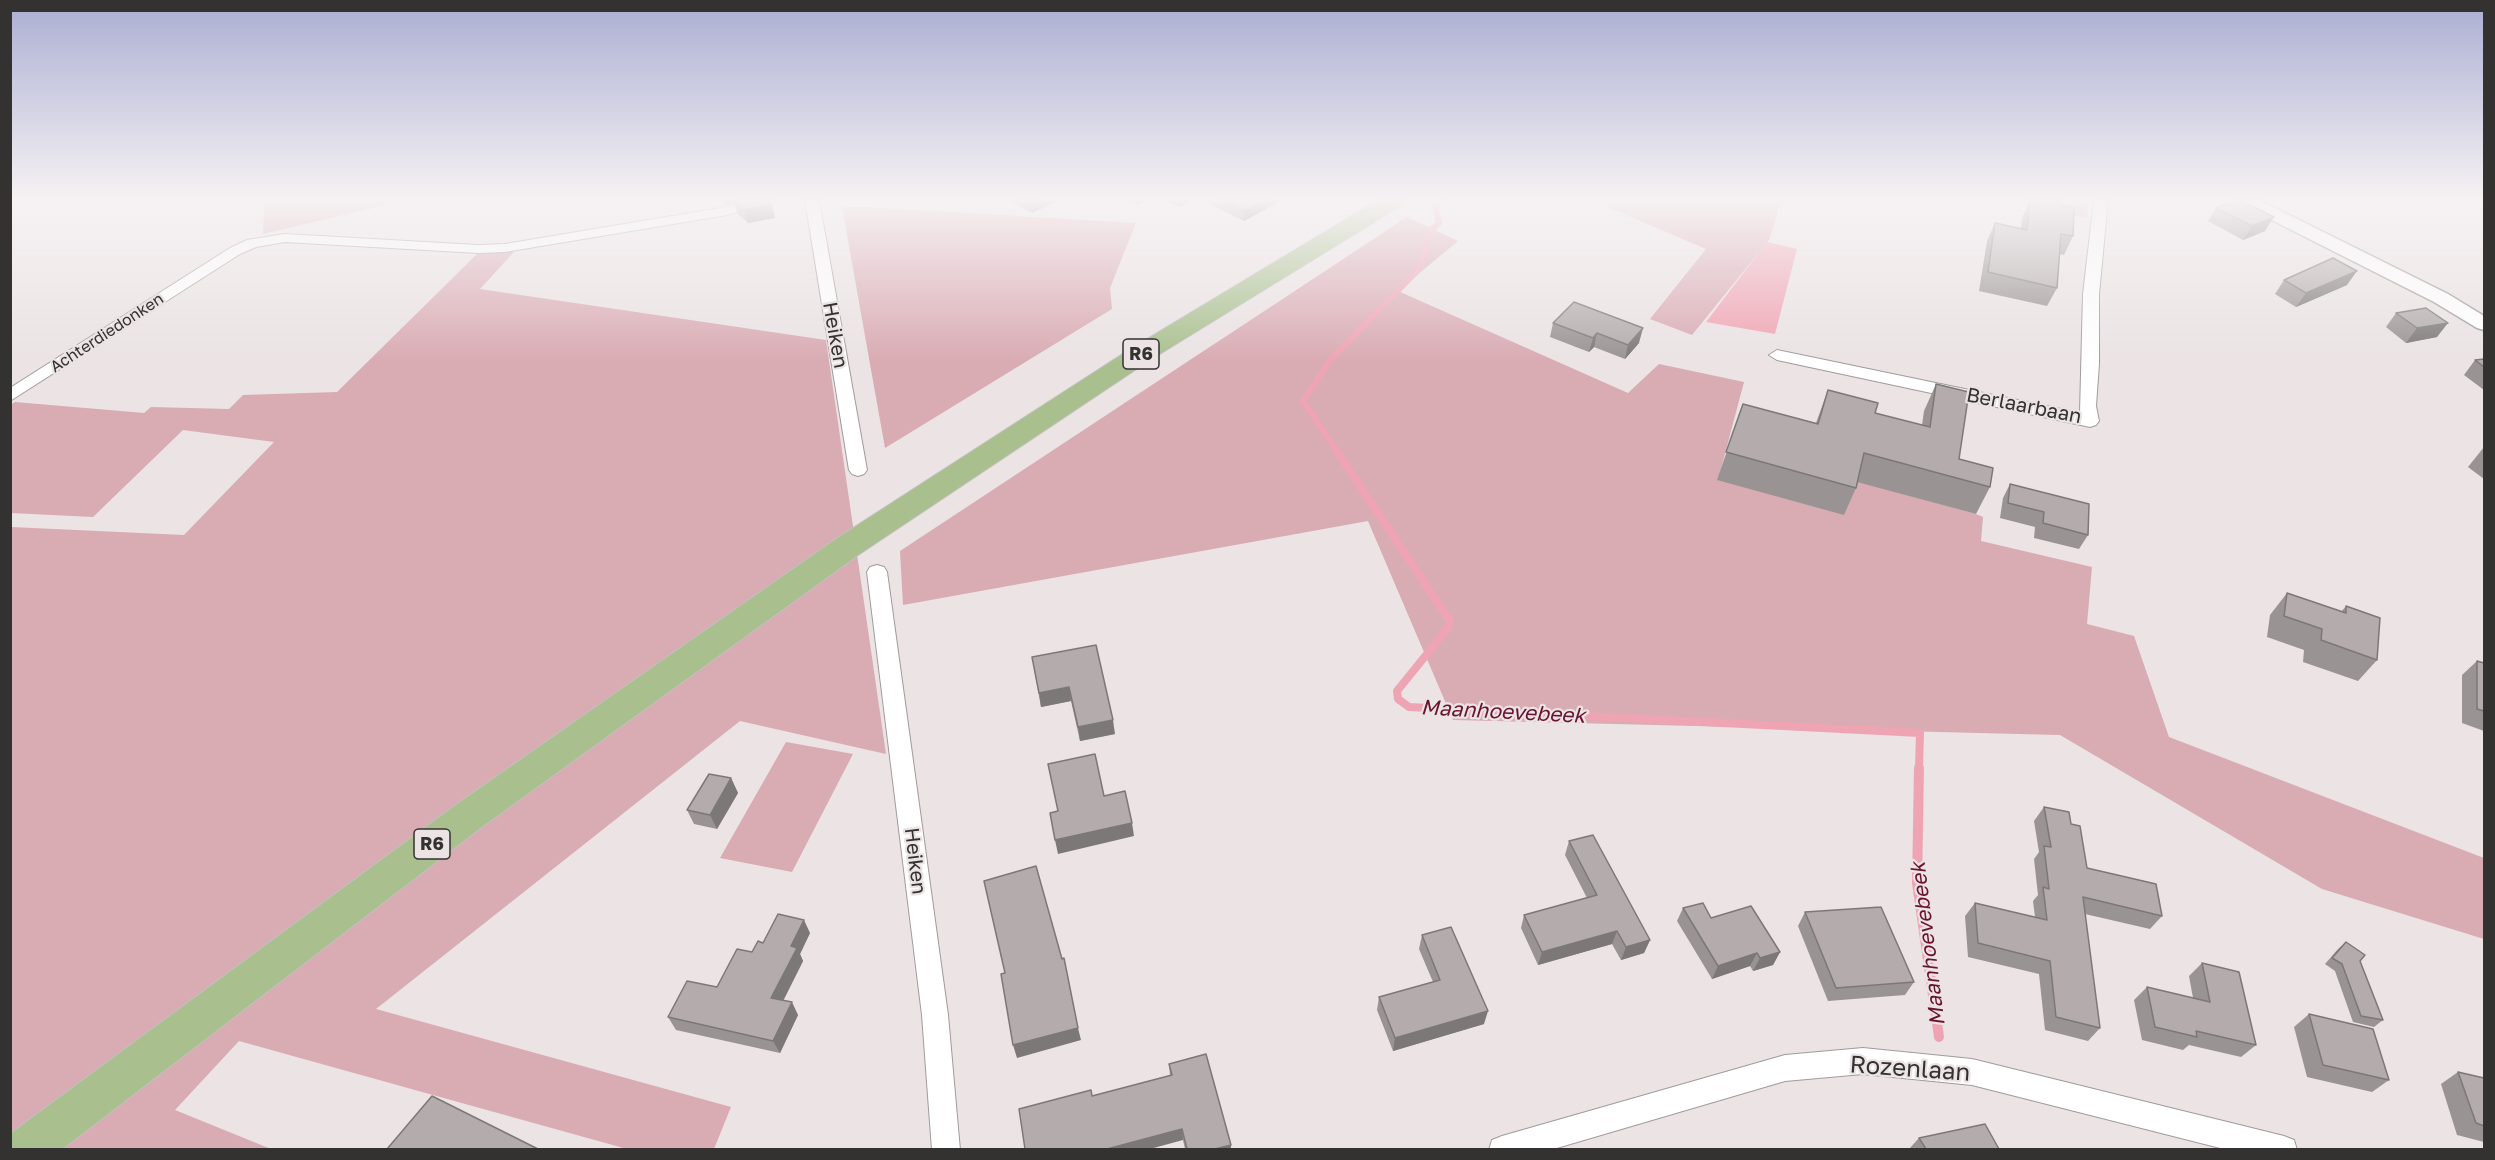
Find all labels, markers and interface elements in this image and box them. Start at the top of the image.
street label: Achterdiedonken [47,289,167,377]
street label: Heiken [817,300,853,370]
road number: R6 [1123,339,1159,369]
street label: Berlaarbaan [1964,383,2084,429]
water label: Maanhoevebeek [1420,695,1586,729]
street label: Heiken [899,826,931,896]
road number: R6 [414,829,450,859]
water label: Maanhoevebeek [1905,861,1951,1027]
street label: Rozenlaan [1849,1050,1971,1088]

